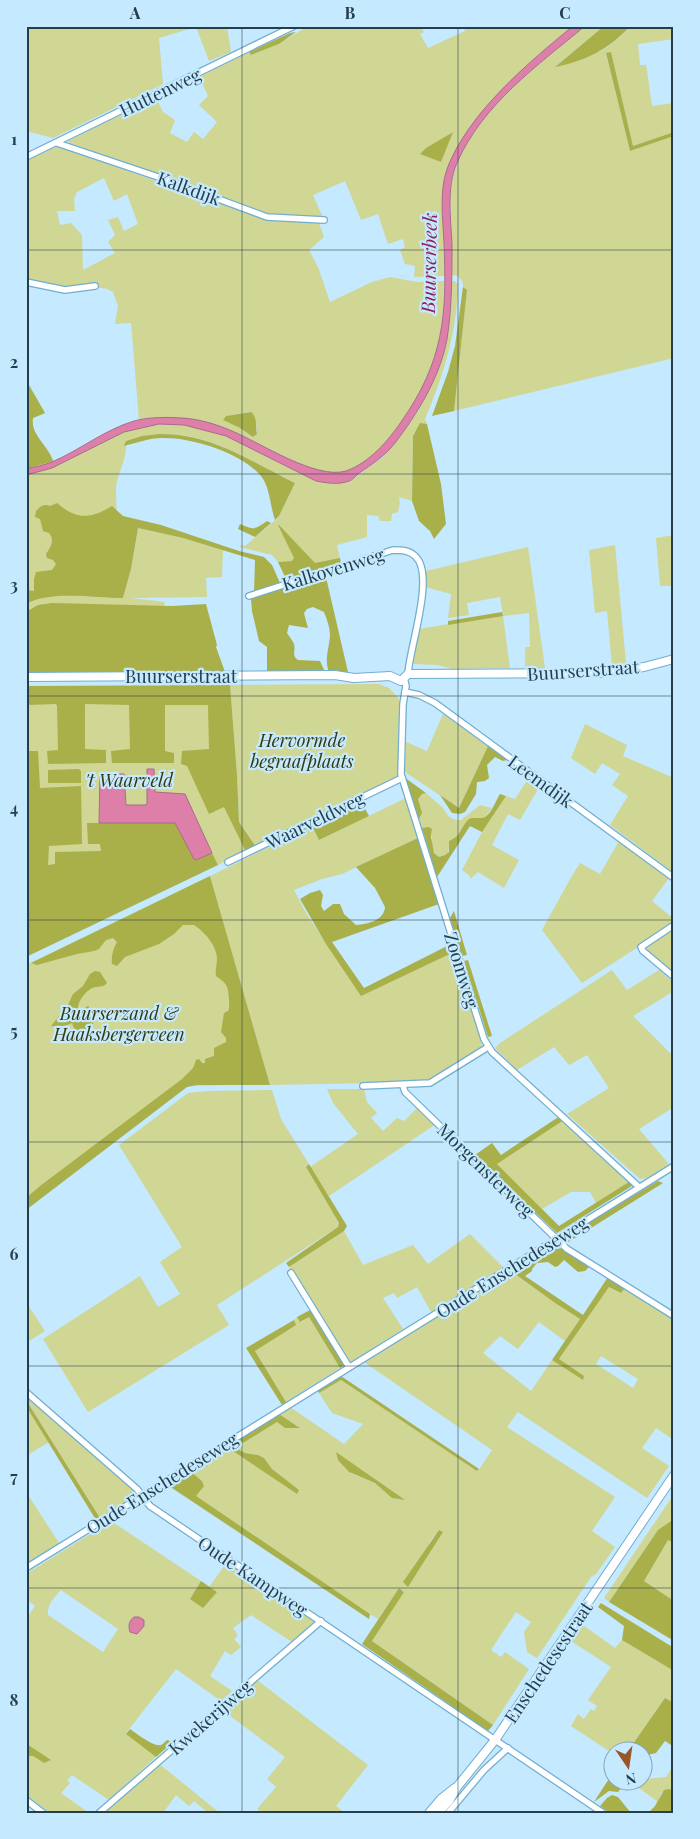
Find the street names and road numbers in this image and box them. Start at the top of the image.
street label: Huttenweg [115,62,205,122]
street label: Kalkdijk [154,165,224,211]
street label: Kalkovenweg [279,542,388,596]
street label: Buurserstraat [526,654,640,686]
street label: Buurserstraat [125,664,238,688]
street label: Leemdijk [504,749,579,813]
street label: Waarveldweg [261,786,369,855]
street label: Zoomweg [439,929,485,1011]
street label: Morgensterweg [432,1118,540,1223]
street label: Oude Enschedeseweg [431,1210,593,1324]
street label: Oude Enschedeseweg [81,1426,243,1540]
street label: Oude Kampweg [194,1530,313,1622]
street label: Enschedesestraat [498,1596,598,1727]
street label: Kwekerijweg [163,1674,257,1760]

